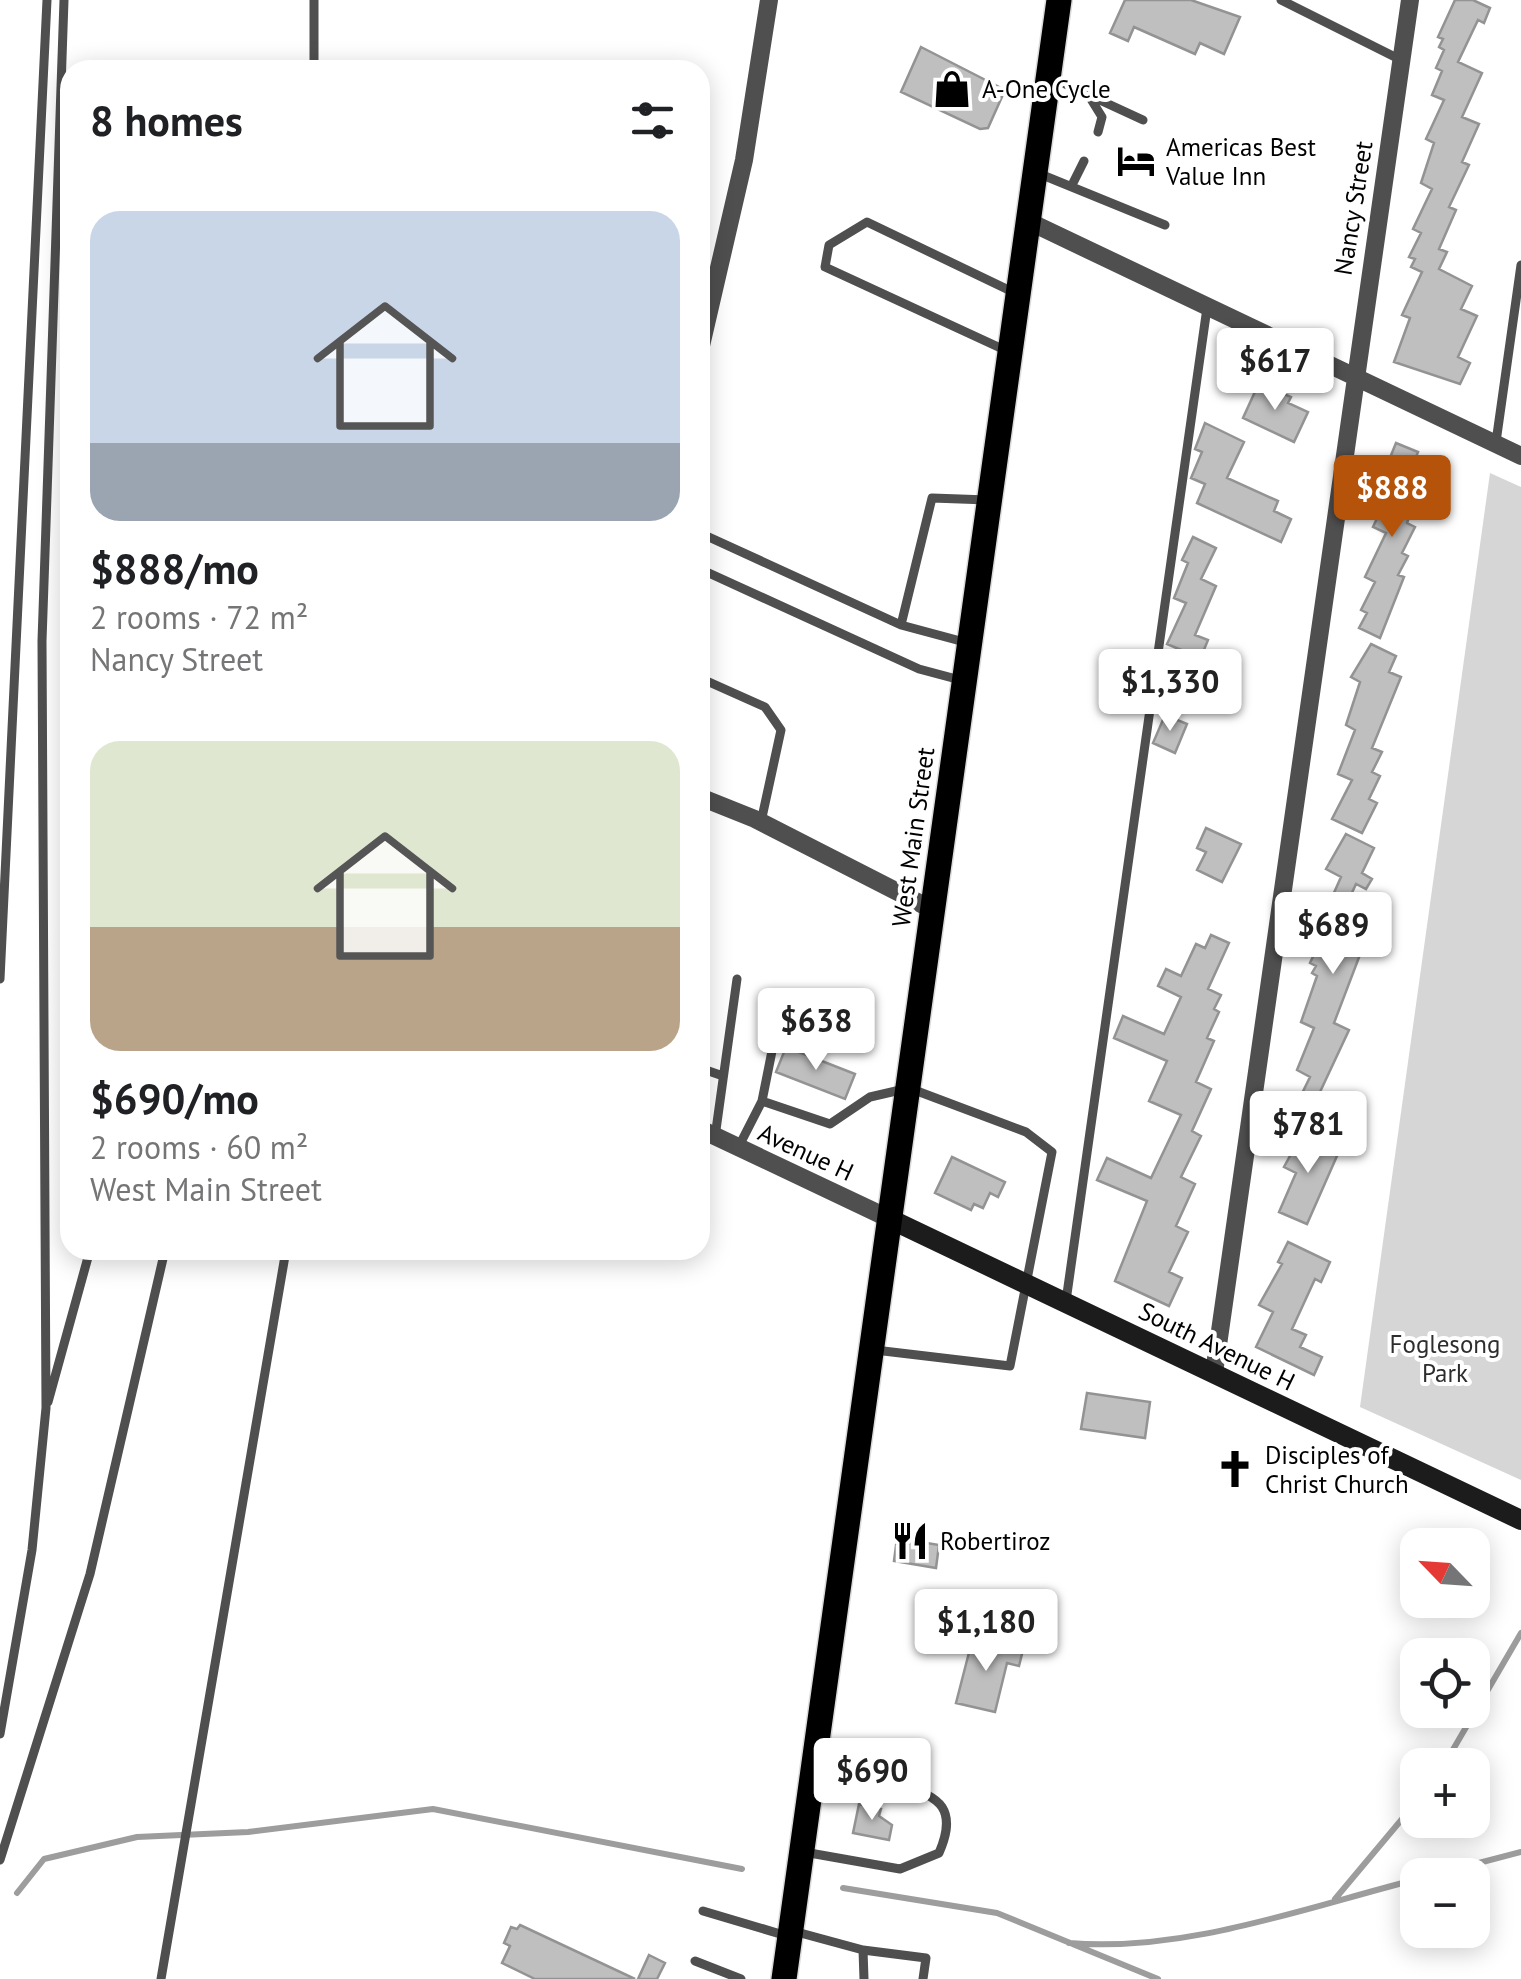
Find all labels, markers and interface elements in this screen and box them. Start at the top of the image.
shop icon: A-One Cycle [931,68,973,110]
place label: A-One Cycle [982,73,1111,105]
text: 8 homes [90,93,243,148]
icon: filters [625,93,680,148]
place label: Americas Best Value Inn [1165,131,1317,192]
street label: Nancy Street [1327,138,1379,277]
hotel icon: Americas Best Value Inn [1115,140,1157,182]
icon: home [295,276,475,456]
pin: $617 [1216,328,1334,413]
text: $617 [1239,339,1311,381]
pin: $888 [1333,455,1451,540]
text: $888 [1356,466,1428,508]
text: $888/mo [90,541,259,596]
text: 2 rooms · 72 m² [90,596,308,638]
text: Nancy Street [90,638,263,680]
pin: $1,330 [1089,649,1251,734]
text: $1,330 [1121,660,1219,702]
street label: West Main Street [885,745,942,929]
icon: home [295,806,475,986]
pin: $689 [1274,892,1392,977]
text: $689 [1297,903,1369,945]
pin: $638 [757,988,875,1073]
text: $638 [780,999,852,1041]
text: $690/mo [90,1071,259,1126]
pin: $781 [1249,1091,1367,1176]
text: $781 [1272,1102,1344,1144]
street label: Avenue H [753,1116,859,1188]
text: 2 rooms · 60 m² [90,1126,308,1168]
text: West Main Street [90,1168,322,1210]
street label: South Avenue H [1134,1294,1300,1398]
park label: Foglesong Park [1390,1328,1500,1389]
place label: Disciples of Christ Church [1265,1439,1409,1500]
church icon: Disciples of Christ Church [1214,1448,1256,1490]
restaurant icon: Robertiroz [889,1520,931,1562]
place label: Robertiroz [940,1525,1050,1557]
north arrow [1400,1528,1490,1618]
map controls [1400,1528,1490,1948]
pin: $1,180 [905,1589,1067,1674]
text: $1,180 [937,1600,1035,1642]
button: locate [1400,1638,1490,1728]
pin: $690 [813,1738,931,1823]
button: + [1400,1748,1490,1838]
text: $690 [836,1749,908,1791]
button: − [1400,1858,1490,1948]

